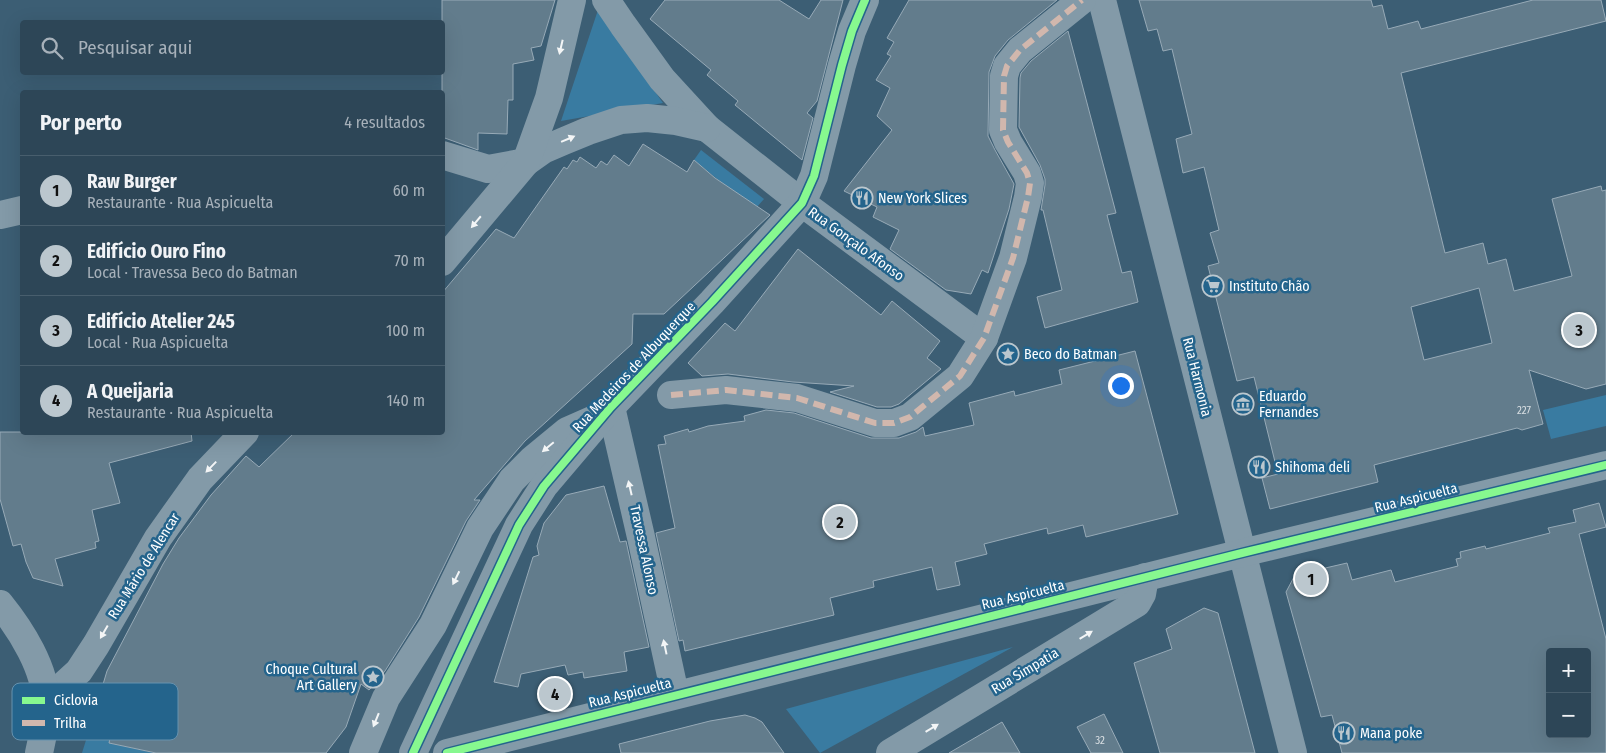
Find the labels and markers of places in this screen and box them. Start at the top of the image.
restaurant icon: New York Slices [850,186,874,210]
place label: New York Slices [878,190,967,207]
supermarket icon: Instituto Chão [1201,274,1225,298]
place label: Instituto Chão [1229,278,1310,295]
pin: 3 [1563,311,1595,349]
place icon: Beco do Batman [996,342,1020,366]
place label: Beco do Batman [1024,346,1117,363]
place label: Eduardo Fernandes [1259,388,1318,421]
museum icon: Eduardo Fernandes [1231,392,1255,416]
restaurant icon: Shihoma deli [1247,455,1271,479]
place label: Shihoma deli [1275,459,1350,476]
pin: 2 [824,503,856,541]
pin: 1 [1295,560,1327,598]
place label: Choque Cultural Art Gallery [266,661,358,694]
place icon: Choque Cultural Art Gallery [361,665,385,689]
pin: 4 [539,675,571,713]
restaurant icon: Mana poke [1332,721,1356,745]
place label: Mana poke [1360,725,1423,742]

